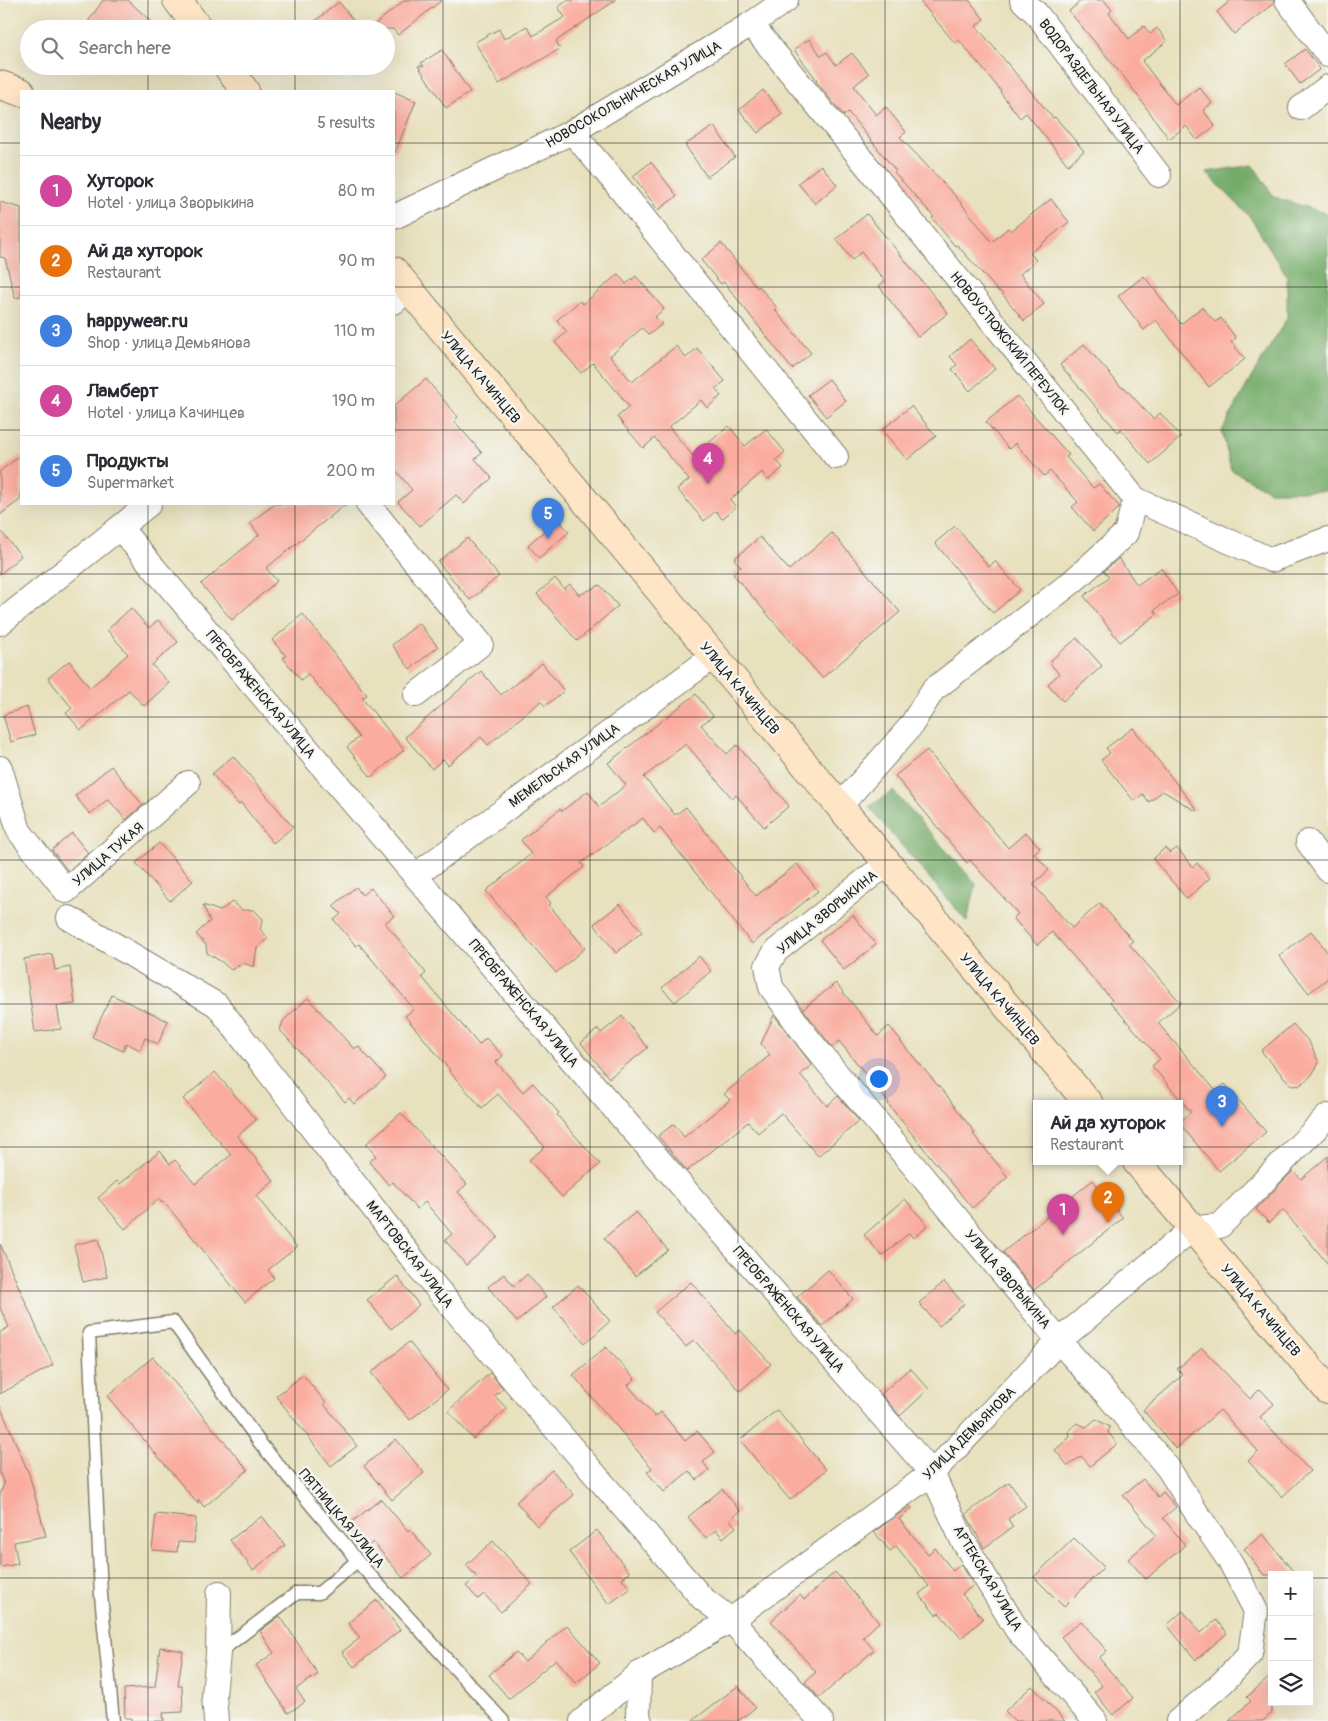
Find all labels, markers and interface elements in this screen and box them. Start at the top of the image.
street label: ВОДОРАЗДЕЛЬНАЯ УЛИЦА [1035,16,1148,157]
search box [20,20,395,75]
icon: search [38,34,66,62]
text: Search here [78,36,171,60]
street label: НОВОСОКОЛЬНИЧЕСКАЯ УЛИЦА [542,37,724,152]
text: Nearby [40,109,101,136]
text: 5 results [317,113,375,133]
text: Хуторок [87,169,154,193]
text: 1 [53,181,59,201]
text: 80 m [338,181,375,201]
text: Hotel · улица Зворыкина [87,193,254,213]
text: Ай да хуторок [87,239,203,263]
text: 2 [52,251,60,271]
text: 90 m [338,251,375,271]
text: Restaurant [87,263,161,283]
street label: НОВОУСТЮЖСКИЙ ПЕРЕУЛОК [946,268,1073,419]
text: happywear.ru [87,309,188,333]
text: 3 [52,321,60,341]
text: 110 m [334,321,375,341]
street label: УЛИЦА КАЧИНЦЕВ [437,328,524,427]
text: Shop · улица Демьянова [87,333,250,353]
text: Ламберт [87,379,159,403]
text: 4 [51,391,61,411]
text: 190 m [332,391,375,411]
text: Hotel · улица Качинцев [87,403,245,423]
pin: 4 [692,443,724,484]
text: Продукты [87,449,169,473]
text: 5 [52,461,60,481]
text: 200 m [327,461,375,481]
text: Supermarket [87,473,174,493]
pin: 5 [532,498,564,539]
street label: ПРЕОБРАЖЕНСКАЯ УЛИЦА [202,627,319,762]
street label: УЛИЦА КАЧИНЦЕВ [696,639,783,738]
street label: МЕМЕЛЬСКАЯ УЛИЦА [506,720,623,811]
street label: УЛИЦА ТУКАЯ [69,819,147,890]
street label: УЛИЦА ЗВОРЫКИНА [774,867,881,958]
street label: ПРЕОБРАЖЕНСКАЯ УЛИЦА [465,936,582,1071]
street label: УЛИЦА КАЧИНЦЕВ [956,950,1043,1049]
your location [866,1066,892,1092]
pin: 3 [1206,1086,1238,1127]
popup [1033,1100,1183,1165]
text: Ай да хуторок [1050,1111,1166,1135]
text: Restaurant [1050,1135,1124,1155]
pin: 2 [1092,1182,1124,1223]
pin: 1 [1047,1194,1079,1235]
street label: МАРТОВСКАЯ УЛИЦА [362,1197,457,1311]
street label: УЛИЦА ЗВОРЫКИНА [961,1226,1054,1332]
street label: ПРЕОБРАЖЕНСКАЯ УЛИЦА [729,1243,848,1376]
street label: УЛИЦА КАЧИНЦЕВ [1217,1261,1304,1360]
street label: УЛИЦА ДЕМЬЯНОВА [919,1383,1019,1483]
street label: ПЯТНИЦКАЯ УЛИЦА [295,1465,388,1571]
street label: АРТЕКСКАЯ УЛИЦА [949,1522,1026,1634]
map controls [1268,1571,1313,1706]
button: + [1268,1571,1313,1616]
button: − [1268,1616,1313,1661]
button: layers [1268,1661,1313,1706]

